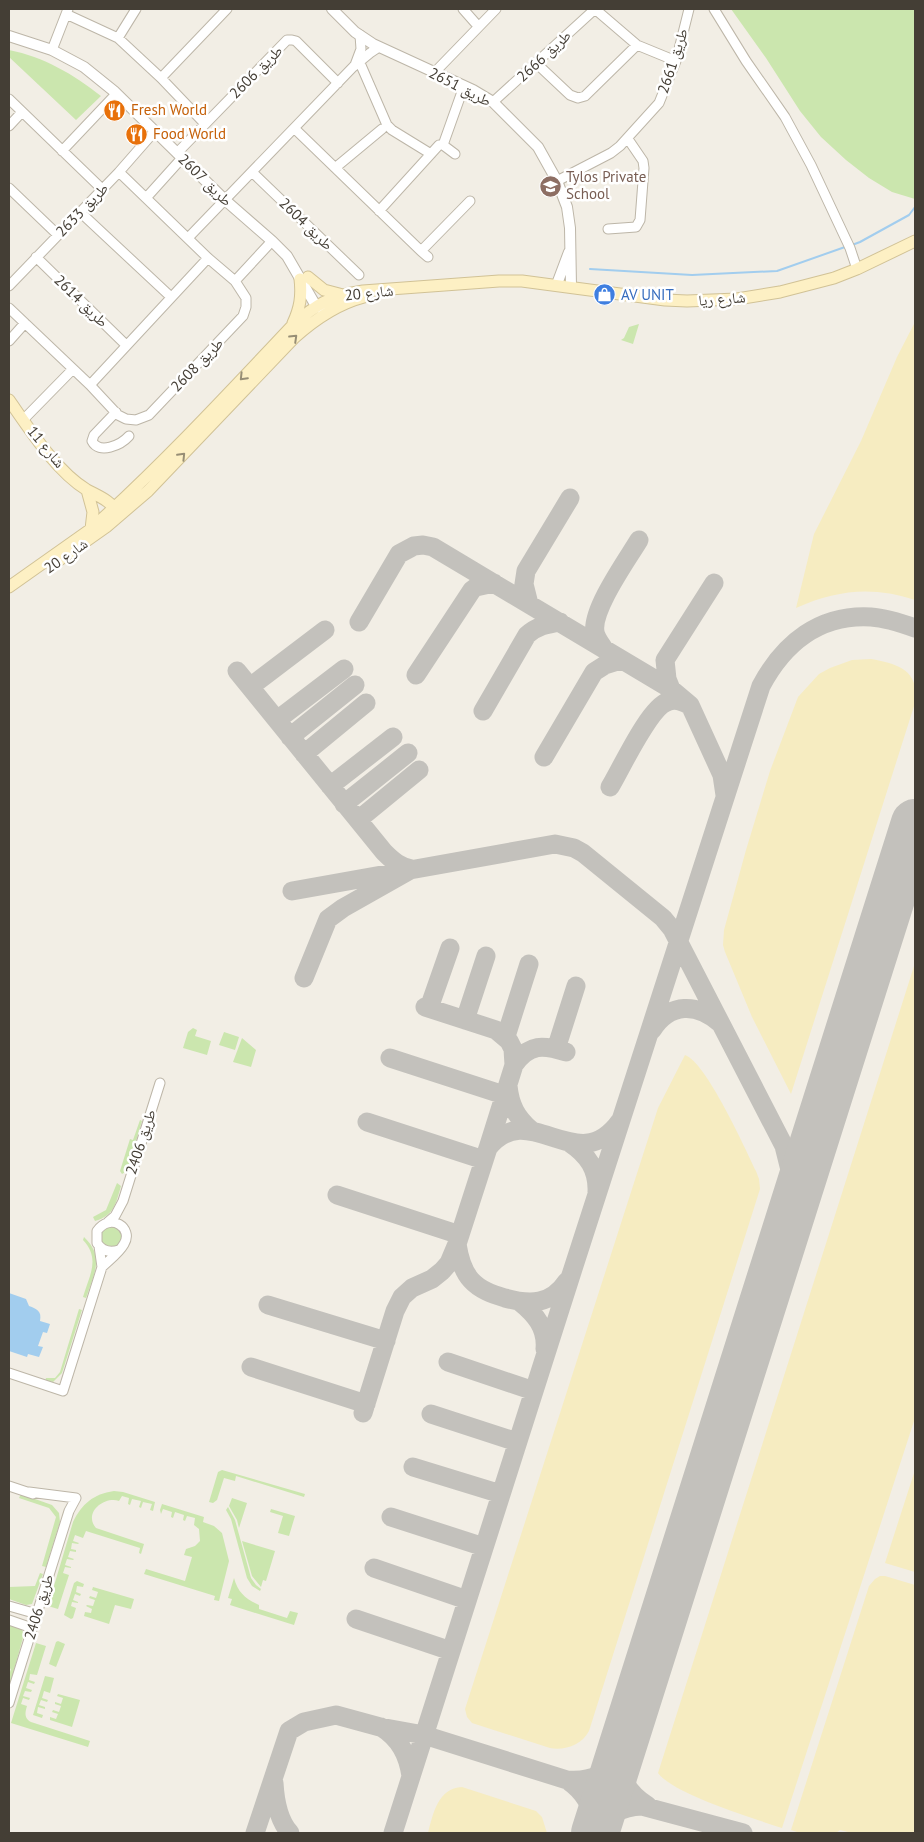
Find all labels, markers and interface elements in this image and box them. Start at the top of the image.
street label: طريق 2666 [513,26,576,86]
street label: طريق 2661 [653,26,693,96]
street label: طريق 2606 [225,41,287,103]
street label: طريق 2651 [425,63,495,111]
restaurant icon: Fresh World [103,98,127,122]
place label: Fresh World [131,100,207,119]
restaurant icon: Food World [125,122,149,146]
place label: Food World [153,124,226,143]
street label: طريق 2607 [174,149,236,211]
place label: Tylos Private School [566,167,646,203]
school or university icon: Tylos Private School [538,174,562,198]
street label: طريق 2633 [51,179,113,241]
street label: طريق 2604 [275,193,337,255]
street label: طريق 2614 [50,270,112,332]
street label: شارع 20 [344,280,394,306]
shop icon: AV UNIT [593,283,617,307]
place label: AV UNIT [621,285,674,304]
street label: شارع ريا [698,287,746,311]
street label: طريق 2608 [166,334,228,396]
one-way arrow [289,335,298,344]
one-way arrow [240,371,249,380]
street label: شارع 11 [23,422,69,472]
one-way arrow [176,452,185,461]
street label: شارع 20 [40,534,92,578]
street label: طريق 2406 [121,1107,161,1177]
street label: طريق 2406 [20,1572,58,1642]

